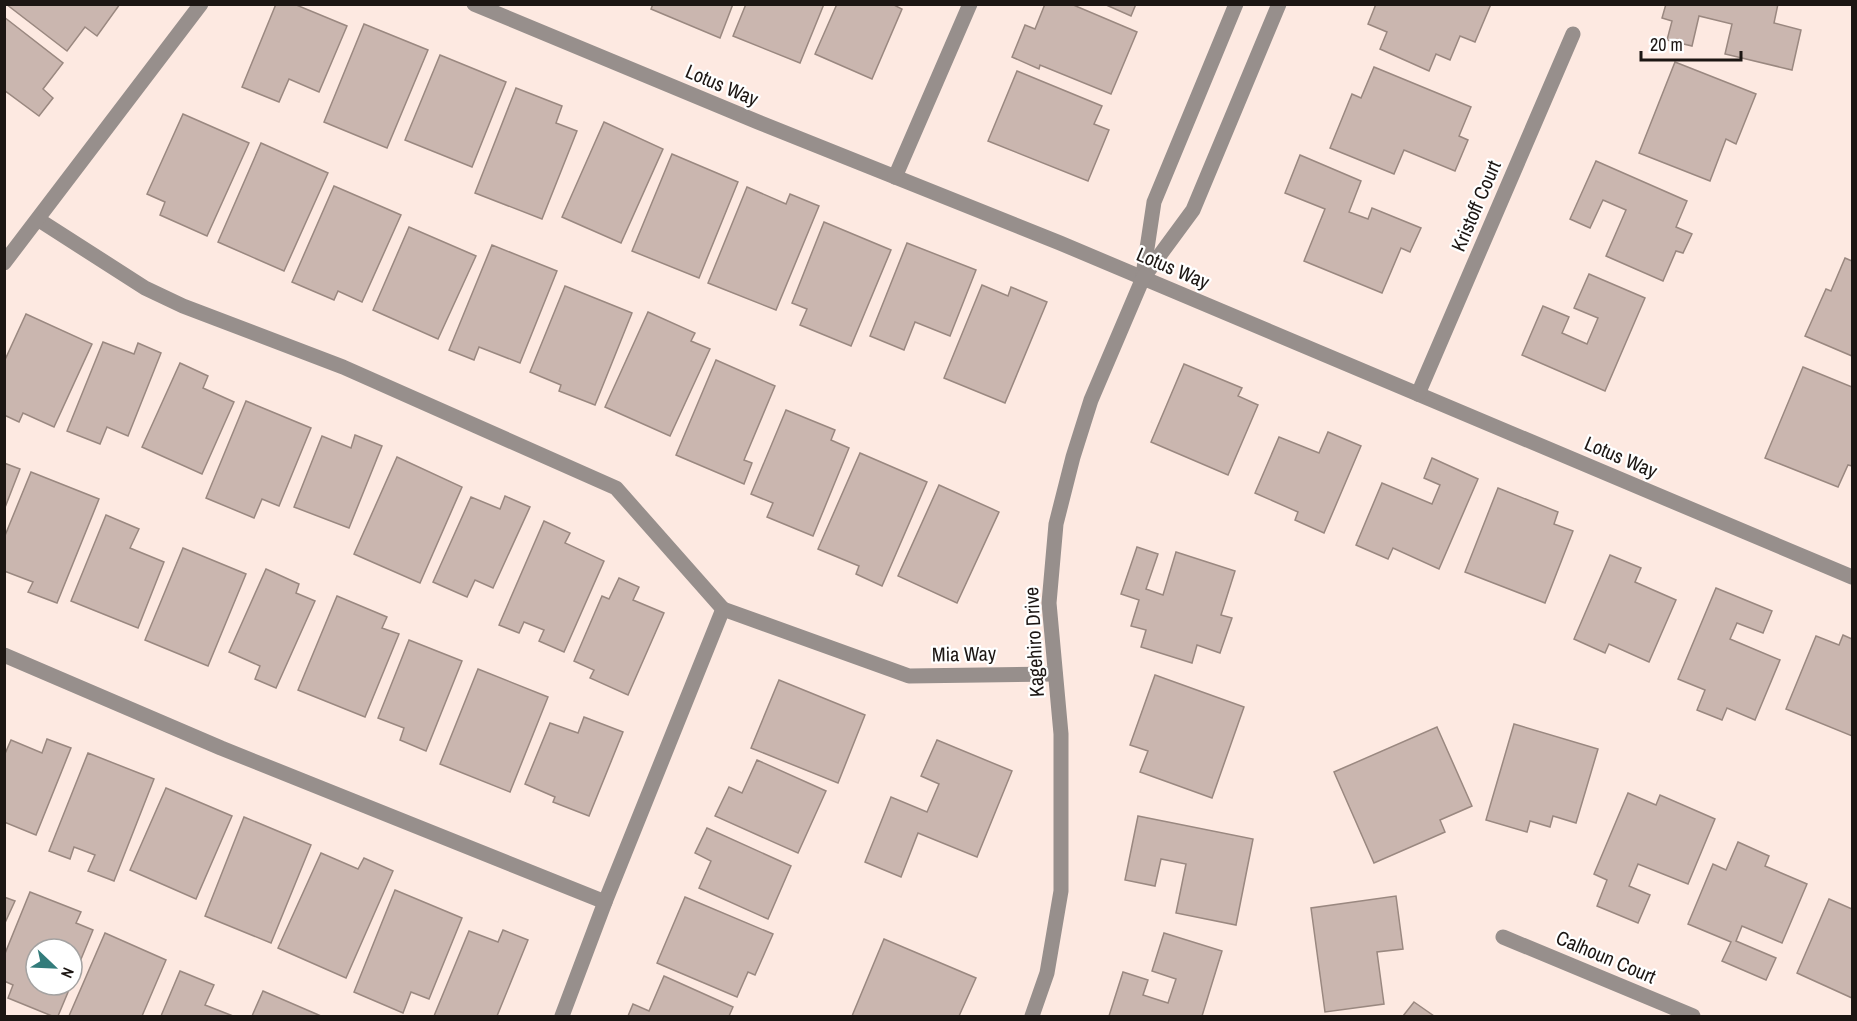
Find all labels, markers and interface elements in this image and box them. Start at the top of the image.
scale bar [1641,24,1742,62]
text: 20 m [1650,32,1683,57]
street label: Lotus Way [682,57,764,112]
street label: Kristoff Court [1444,156,1507,255]
street label: Lotus Way [1133,240,1215,295]
street label: Lotus Way [1581,429,1663,484]
street label: Kagehiro Drive [1017,586,1050,698]
street label: Mia Way [932,639,997,668]
street label: Calhoun Court [1552,923,1661,990]
north arrow [24,937,84,997]
text: N [56,964,80,982]

